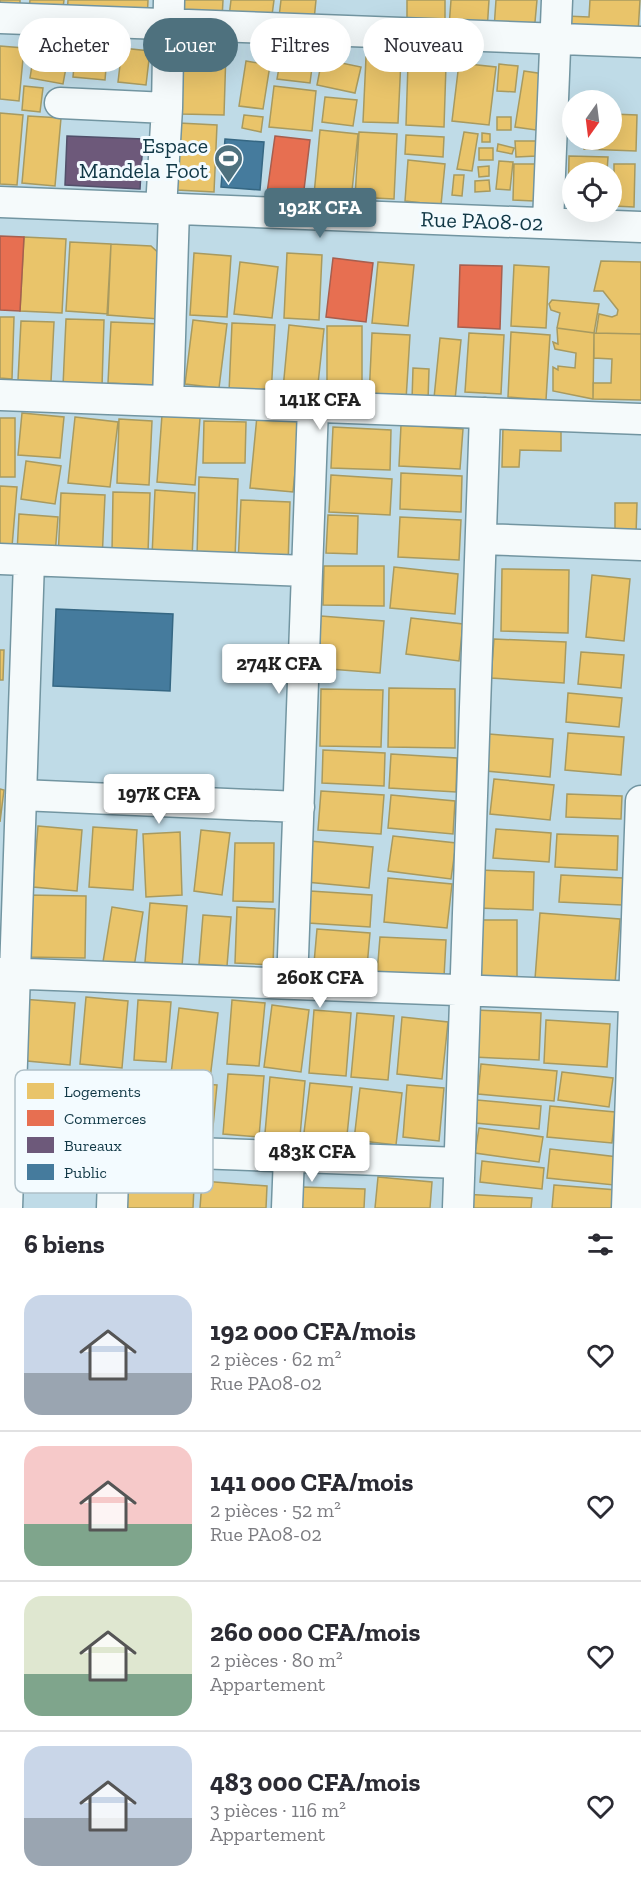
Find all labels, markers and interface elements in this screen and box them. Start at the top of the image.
chip: Acheter [18,18,131,72]
chip: Louer [143,18,238,72]
chip: Filtres [250,18,351,72]
chip: Nouveau [363,18,484,72]
north arrow [562,90,622,150]
map controls [562,90,622,222]
place label: Espace Mandela Foot [79,132,209,184]
sports icon: Espace Mandela Foot [213,142,245,184]
button: locate [562,162,622,222]
pin: 192K CFA [258,188,382,239]
text: 192K CFA [278,195,362,219]
street label: Rue PA08-02 [420,205,544,237]
pin: 141K CFA [258,380,382,431]
text: 141K CFA [279,387,361,411]
pin: 274K CFA [217,644,341,695]
text: 274K CFA [236,651,322,675]
pin: 197K CFA [97,774,221,825]
text: 197K CFA [118,781,200,805]
pin: 260K CFA [258,958,382,1009]
text: 260K CFA [276,965,364,989]
legend [15,1070,213,1193]
text: Logements [64,1082,141,1101]
text: Commerces [64,1109,146,1128]
pin: 483K CFA [250,1132,374,1183]
text: Bureaux [64,1136,122,1155]
text: 483K CFA [269,1139,355,1163]
text: Public [64,1163,107,1182]
text: 6 biens [24,1228,105,1260]
icon: filters [584,1228,617,1261]
text: 192 000 CFA/mois [210,1315,416,1347]
icon: home [72,1319,144,1391]
icon: heart [584,1339,617,1372]
text: 2 pièces · 62 m² [210,1347,341,1371]
text: Rue PA08-02 [210,1371,322,1395]
text: 141 000 CFA/mois [210,1466,413,1498]
icon: home [72,1470,144,1542]
icon: heart [584,1490,617,1523]
text: 2 pièces · 52 m² [210,1498,341,1522]
text: Rue PA08-02 [210,1522,322,1546]
text: 260 000 CFA/mois [210,1616,421,1648]
icon: home [72,1620,144,1692]
icon: heart [584,1640,617,1673]
text: 2 pièces · 80 m² [210,1648,343,1672]
text: Appartement [210,1672,325,1696]
text: 483 000 CFA/mois [210,1766,420,1798]
icon: home [72,1770,144,1842]
icon: heart [584,1790,617,1823]
text: 3 pièces · 116 m² [210,1798,346,1822]
text: Appartement [210,1822,325,1846]

